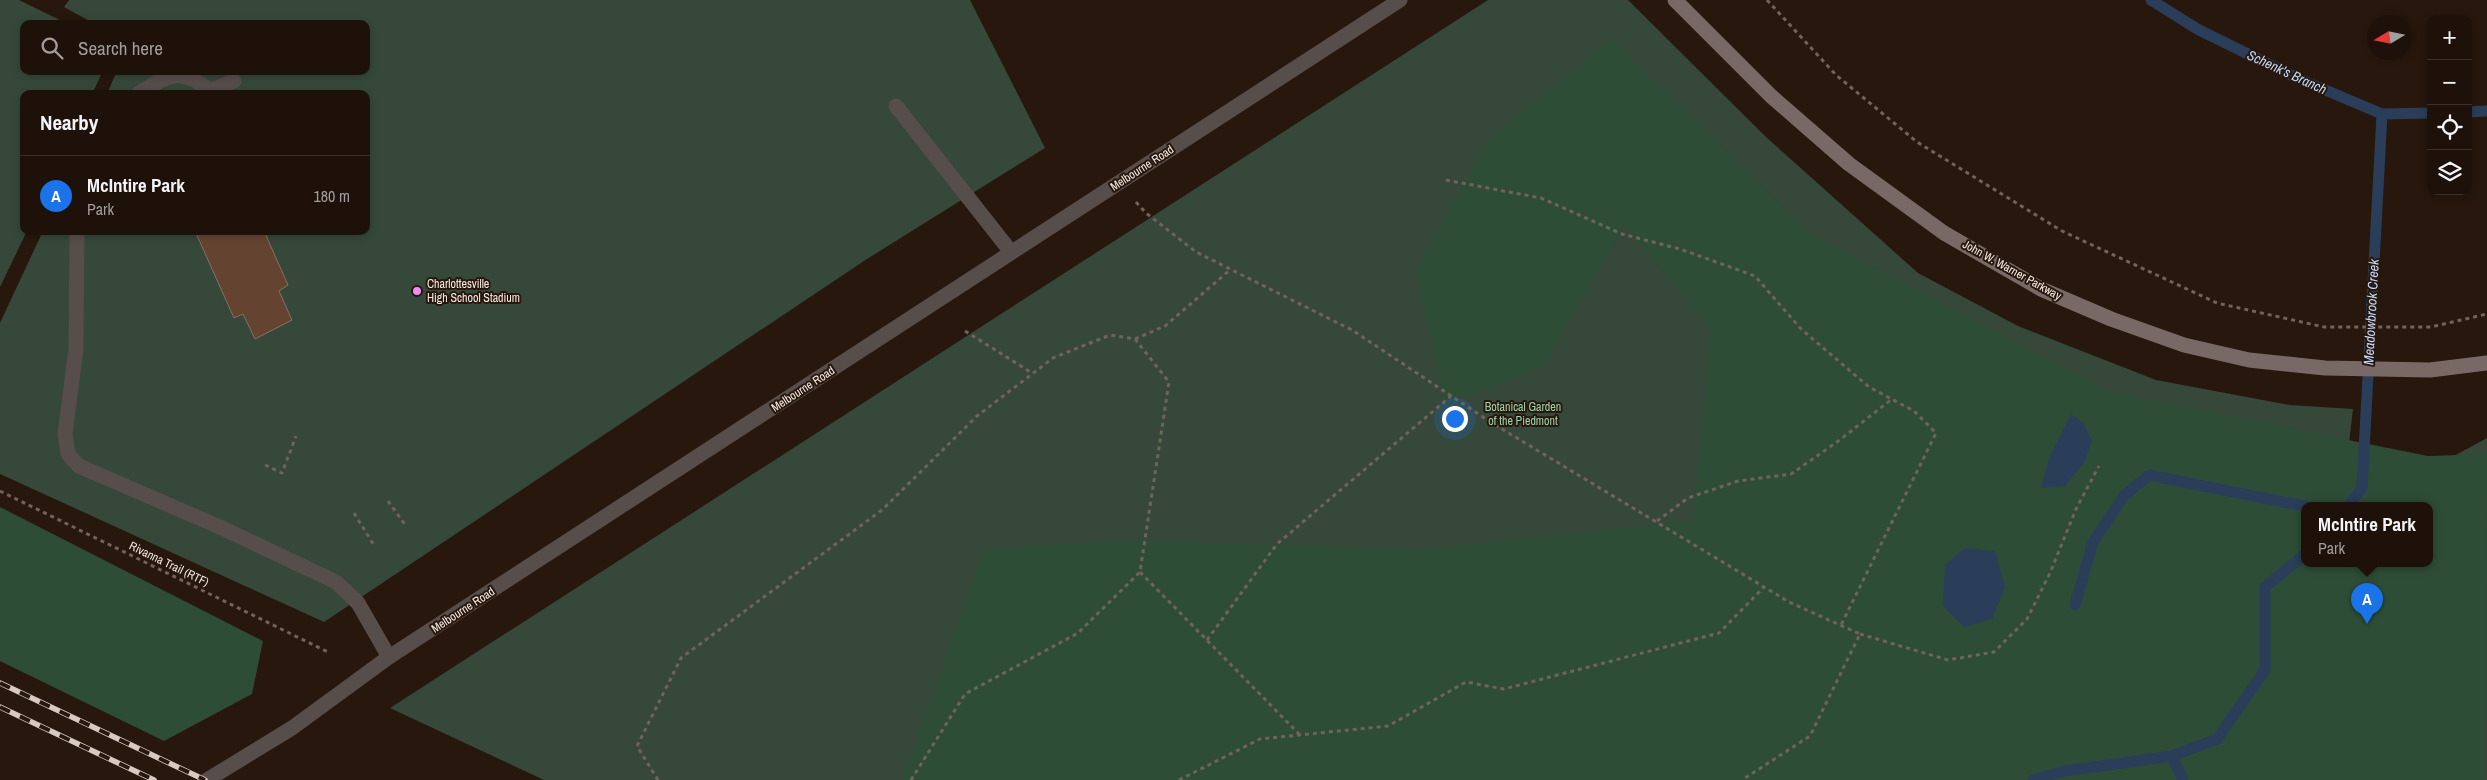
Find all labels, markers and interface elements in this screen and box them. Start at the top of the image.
north arrow [2367,15,2412,60]
map controls [2427,15,2472,195]
button: + [2427,15,2472,60]
search box [20,20,370,75]
icon: search [38,34,66,62]
text: Search here [78,35,163,61]
water label: Schenk's Branch [2244,46,2330,98]
button: − [2427,60,2472,105]
button: locate [2427,105,2472,150]
text: Nearby [40,108,98,137]
street label: Melbourne Road [1107,141,1177,195]
button: layers [2427,150,2472,195]
text: McIntire Park [87,172,185,198]
text: A [51,185,61,207]
text: 180 m [314,185,350,207]
text: Park [87,198,114,220]
street label: John W. Warner Parkway [1960,236,2064,304]
water label: Meadowbrook Creek [2359,257,2383,365]
place label: Charlottesville High School Stadium [427,276,520,306]
marker: Charlottesville High School Stadium [411,285,423,297]
street label: Melbourne Road [768,362,838,416]
park label: Botanical Garden of the Piedmont [1485,399,1561,429]
your location [1442,406,1468,432]
popup [2301,502,2433,567]
text: McIntire Park [2318,511,2416,537]
text: Park [2318,537,2345,559]
street label: Rivanna Trail (RTF) [126,538,212,590]
street label: Melbourne Road [428,583,498,637]
pin: A [2351,583,2383,624]

